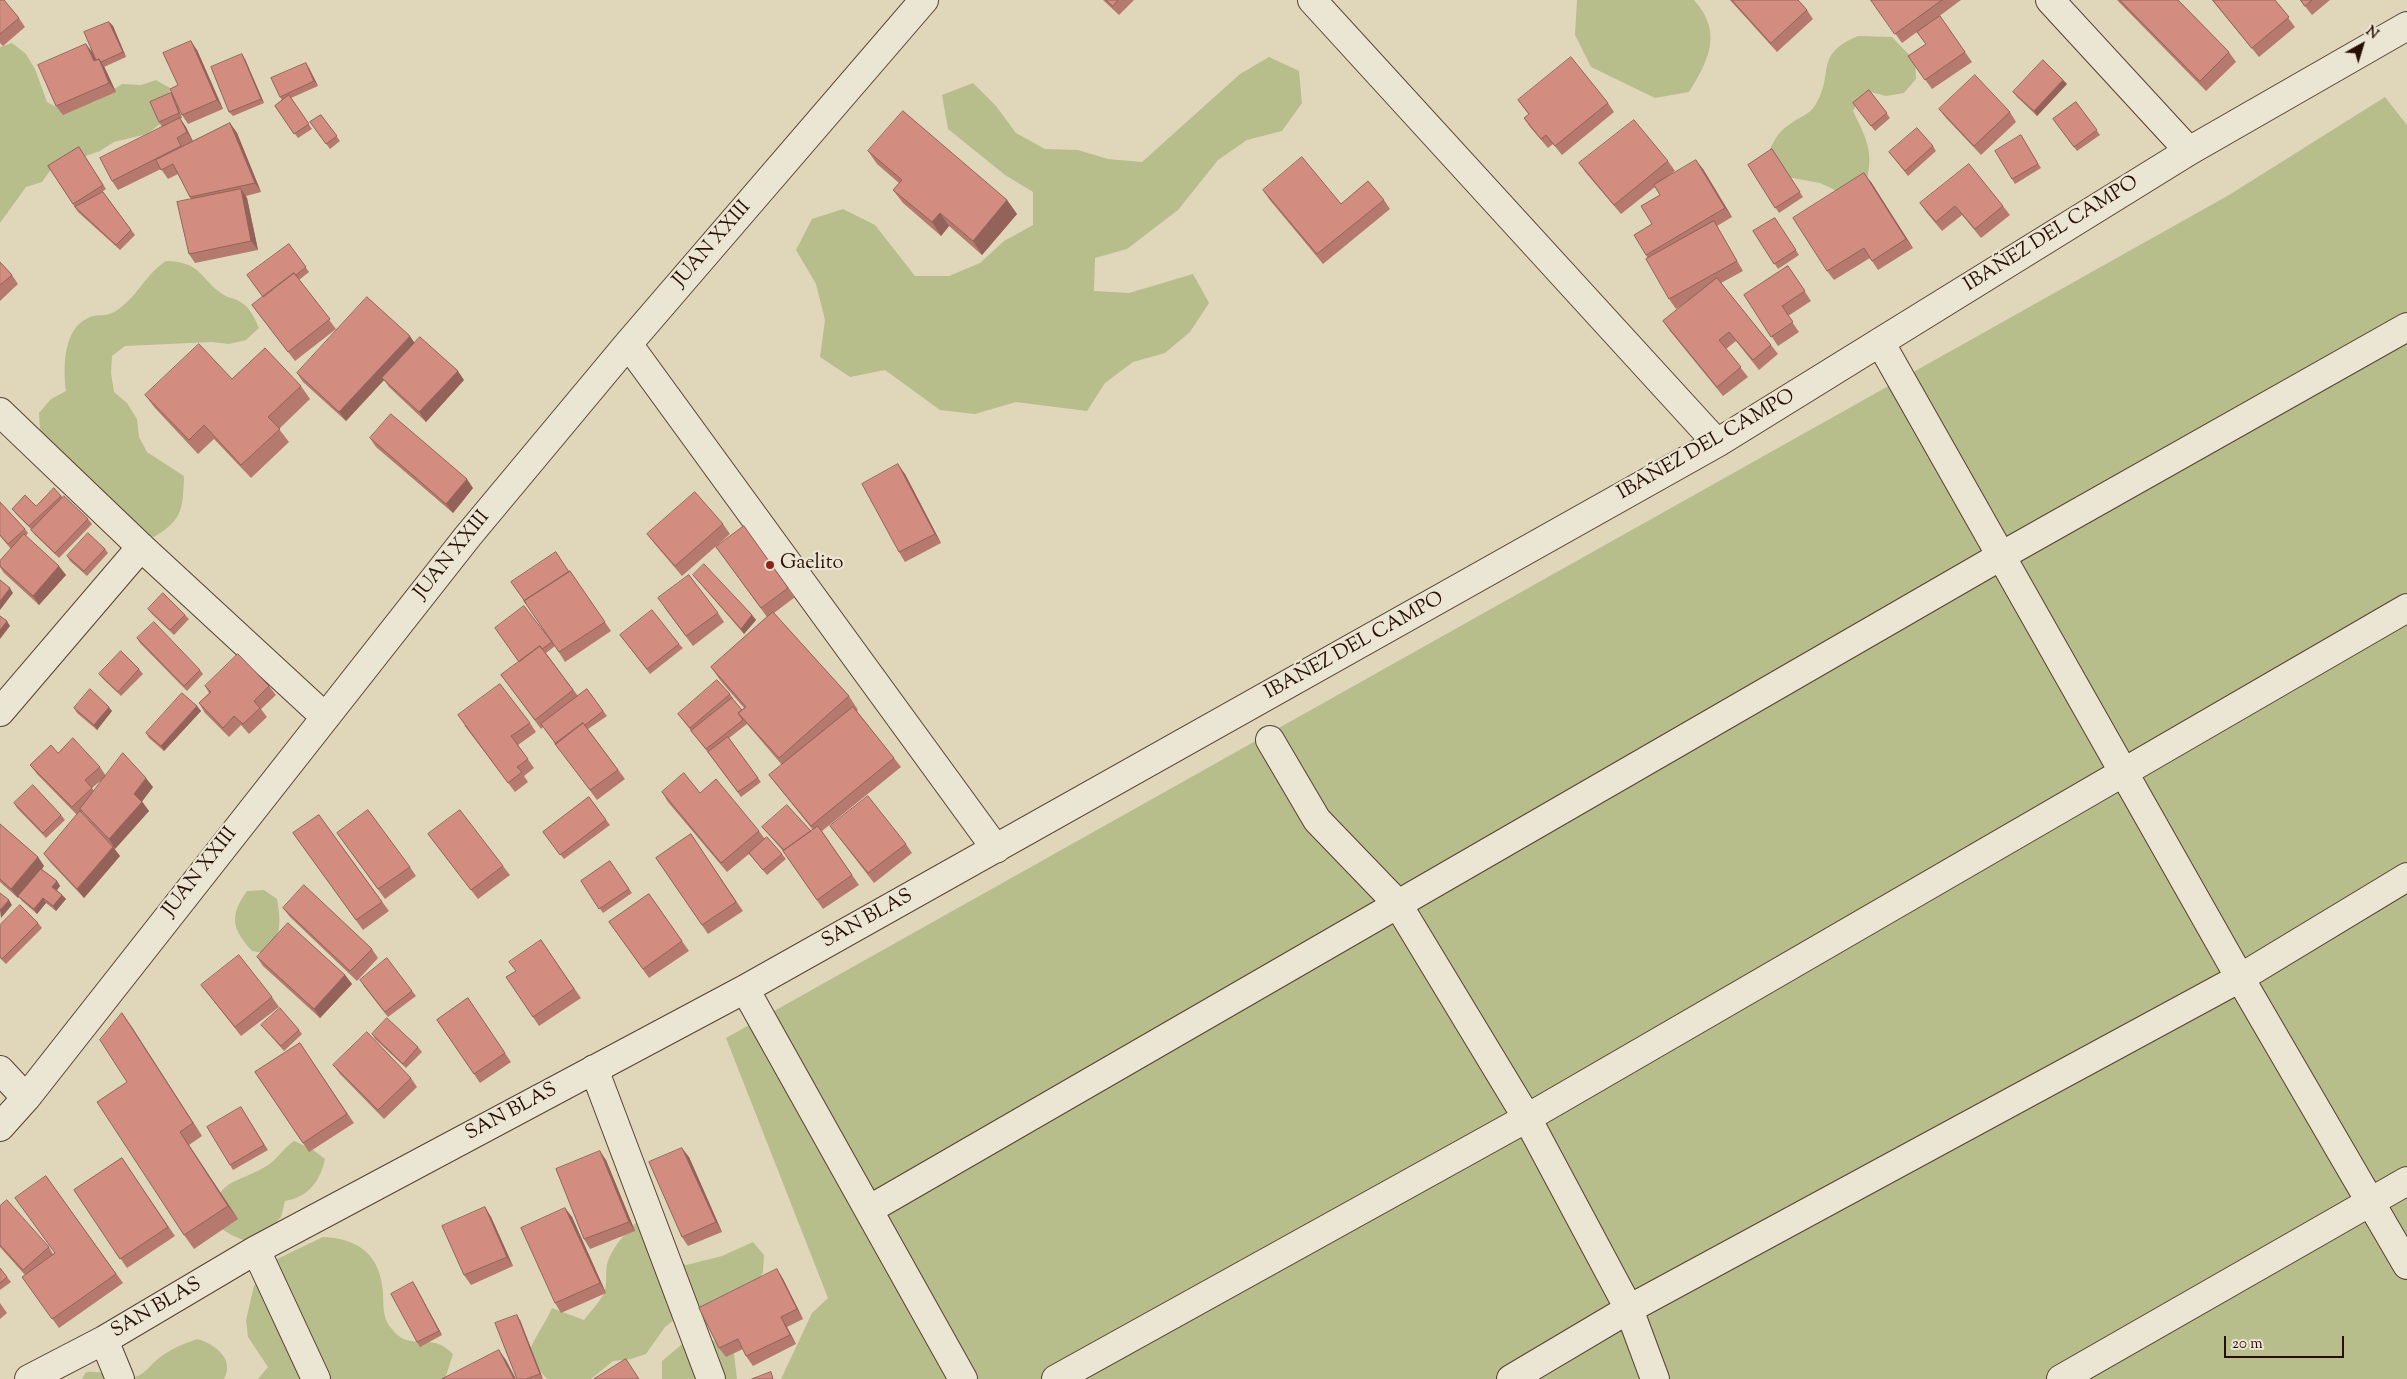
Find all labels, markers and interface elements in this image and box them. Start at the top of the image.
north arrow [2337,20,2387,70]
text: N [2361,22,2382,45]
street label: IBAÑEZ DEL CAMPO [1960,172,2144,298]
street label: JUAN XXIII [669,197,757,293]
street label: IBAÑEZ DEL CAMPO [1614,385,1800,507]
street label: JUAN XXIII [410,507,496,605]
place label: Gaelito [780,553,843,577]
marker: Gaelito [764,559,776,571]
street label: IBAÑEZ DEL CAMPO [1261,588,1449,706]
street label: JUAN XXIII [159,823,243,923]
street label: SAN BLAS [818,885,918,955]
street label: SAN BLAS [462,1079,562,1147]
street label: SAN BLAS [108,1274,206,1344]
scale bar [2227,1326,2347,1358]
text: 20 m [2232,1334,2263,1355]

